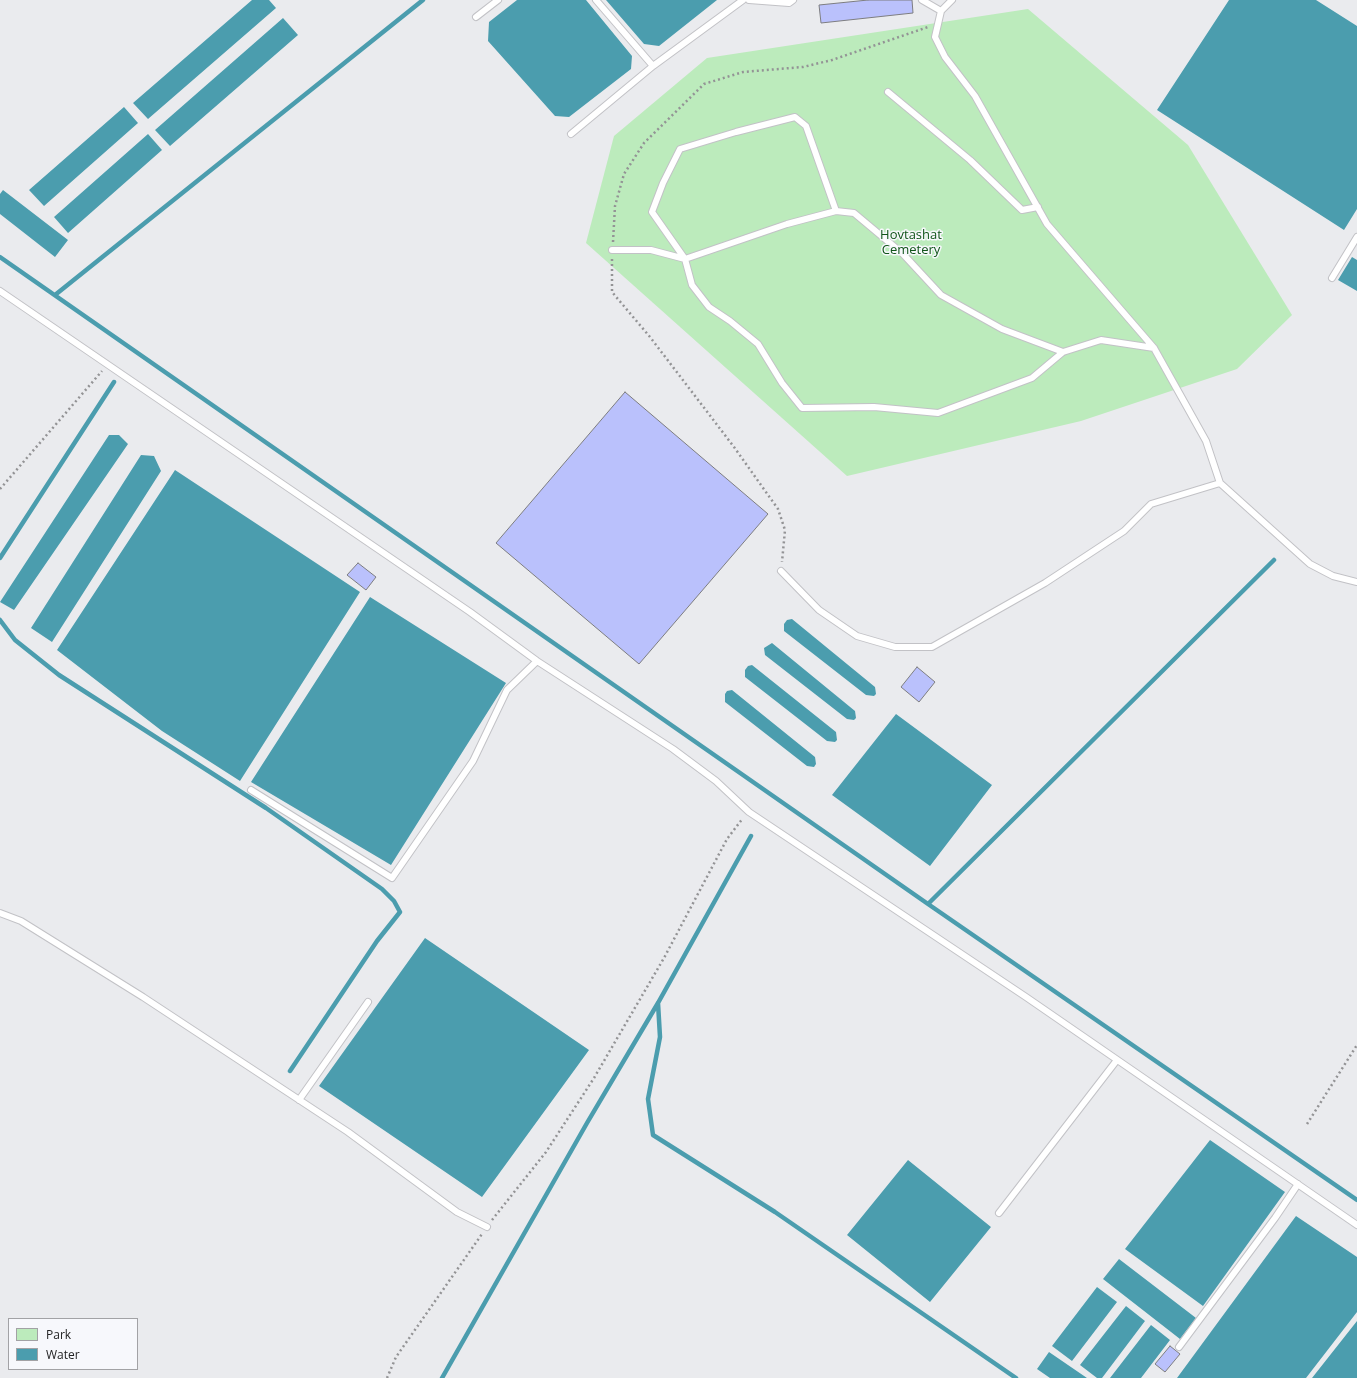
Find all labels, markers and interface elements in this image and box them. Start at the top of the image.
park label: Hovtashat Cemetery [880,227,942,258]
legend [8,1318,138,1370]
text: Park [46,1326,71,1343]
text: Water [46,1346,80,1363]

